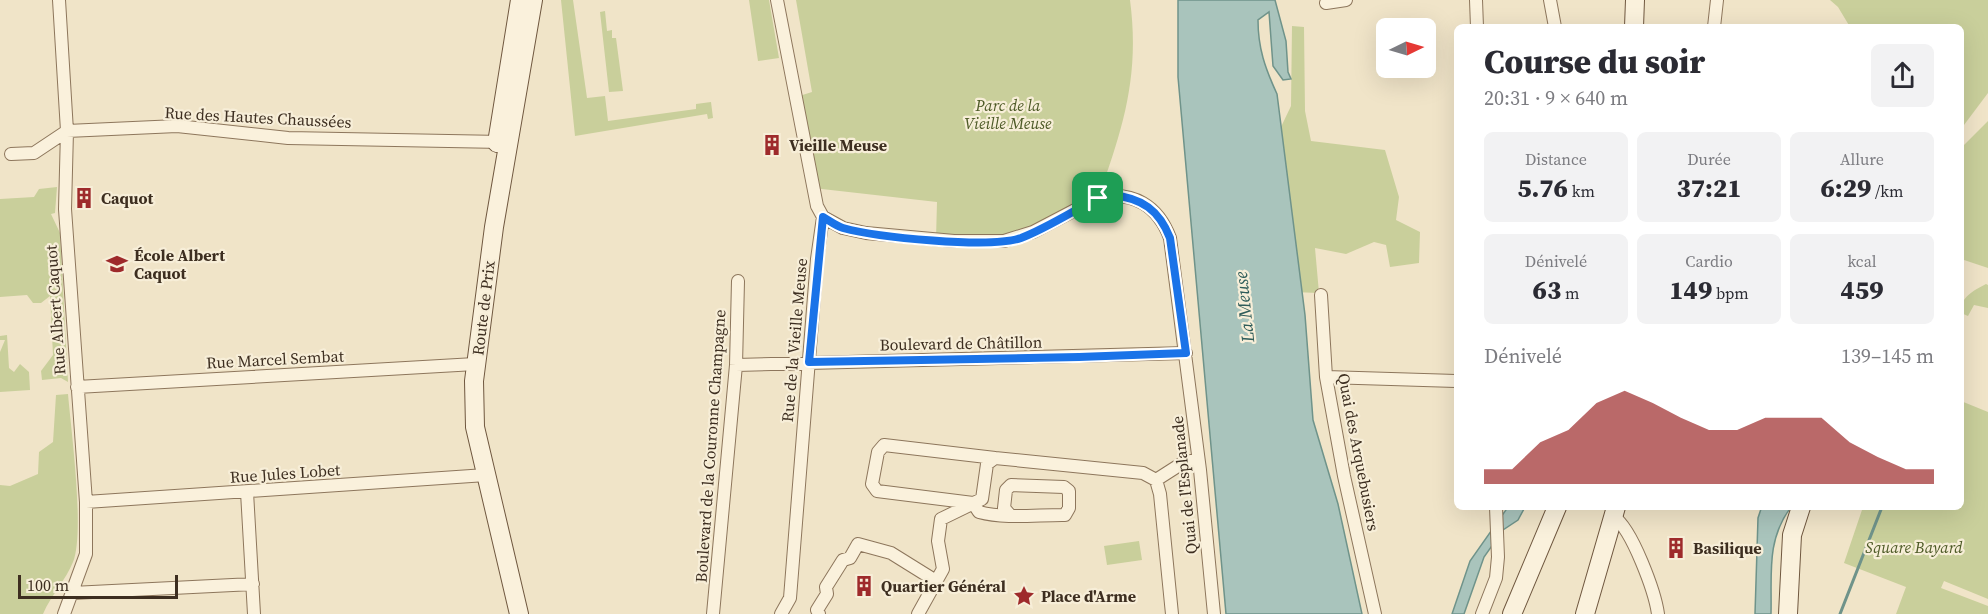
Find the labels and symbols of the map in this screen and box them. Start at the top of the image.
north arrow [1376,18,1436,78]
park label: Parc de la Vieille Meuse [964,94,1052,134]
street label: Rue des Hautes Chaussées [164,101,352,133]
building icon: Vieille Meuse [760,133,784,157]
place label: Vieille Meuse [789,134,887,156]
pin [1072,172,1123,223]
building icon: Caquot [72,186,96,210]
place label: Caquot [101,187,153,209]
street label: Rue Albert Caquot [39,243,71,376]
place label: École Albert Caquot [134,244,225,284]
school or university icon: École Albert Caquot [105,252,129,276]
street label: Rue de la Vieille Meuse [776,257,812,423]
street label: Route de Prix [466,259,500,357]
water label: La Meuse [1228,270,1260,345]
street label: Boulevard de la Couronne Champagne [689,309,731,583]
street label: Boulevard de Châtillon [879,331,1043,355]
street label: Rue Marcel Sembat [206,344,345,374]
street label: Quai des Arquebusiers [1333,371,1385,533]
street label: Quai de l'Esplanade [1166,415,1202,555]
street label: Rue Jules Lobet [229,458,342,488]
building icon: Basilique [1664,536,1688,560]
park label: Square Bayard [1865,536,1963,558]
place label: Basilique [1693,537,1762,559]
scale bar [18,572,178,600]
building icon: Quartier Général [852,574,876,598]
place label: Quartier Général [881,575,1006,597]
place icon: Place d'Arme [1012,584,1036,608]
place label: Place d'Arme [1041,585,1136,607]

